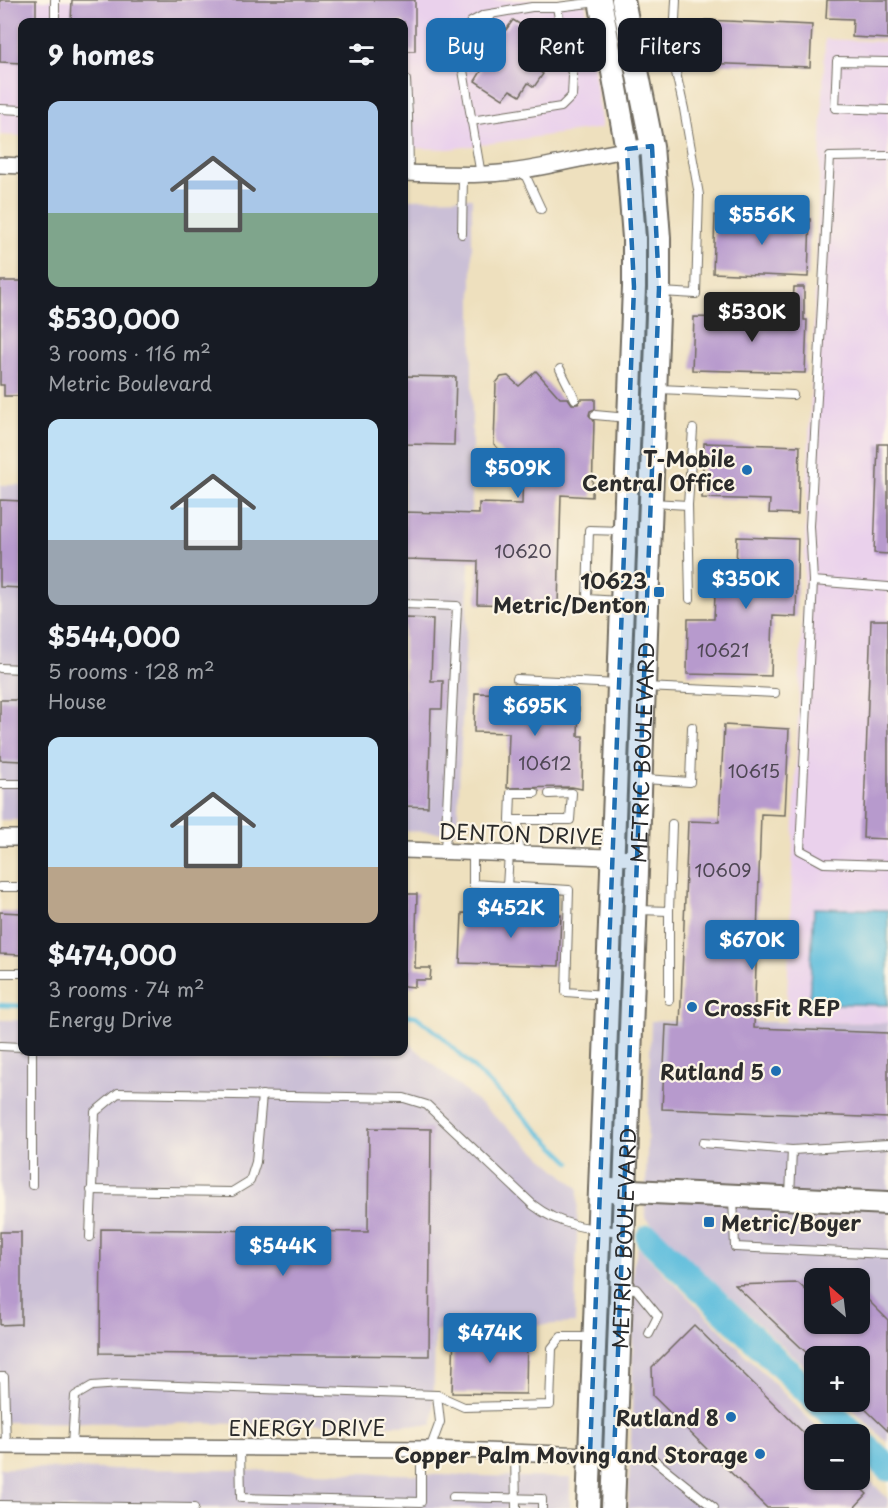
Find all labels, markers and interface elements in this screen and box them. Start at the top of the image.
chip: Buy [426,18,506,72]
chip: Rent [518,18,606,72]
chip: Filters [618,18,722,72]
text: 9 homes [48,35,154,74]
icon: filters [345,38,378,71]
icon: home [159,140,267,248]
pin: $556K [720,195,804,246]
text: $556K [729,199,795,229]
pin: $530K [710,292,794,343]
text: $530K [718,296,786,326]
text: $530,000 [48,299,180,338]
text: 3 rooms · 116 m² [48,338,211,368]
text: Metric Boulevard [48,368,212,398]
place label: T-Mobile Central Office [582,442,735,498]
pin: $509K [476,448,560,499]
text: $509K [485,452,551,482]
icon: home [159,458,267,566]
marker: T-Mobile Central Office [740,463,754,477]
house number: 10620 [494,537,552,564]
pin: $350K [704,559,788,610]
text: $350K [712,563,780,593]
place label: 10623 Metric/Denton [493,564,647,620]
marker: 10623 Metric/Denton [652,585,666,599]
text: $544,000 [48,617,180,656]
house number: 10621 [697,636,749,663]
street label: METRIC BOULEVARD [621,641,662,864]
text: 5 rooms · 128 m² [48,656,214,686]
text: House [48,686,107,716]
pin: $695K [493,686,577,737]
text: $695K [503,690,567,720]
house number: 10612 [518,749,572,776]
house number: 10615 [728,757,780,784]
icon: home [159,776,267,884]
street label: DENTON DRIVE [438,814,604,852]
house number: 10609 [694,856,752,883]
pin: $452K [469,888,553,939]
text: $452K [477,892,545,922]
pin: $670K [710,920,794,971]
text: $670K [719,924,785,954]
text: $474,000 [48,935,177,974]
text: 3 rooms · 74 m² [48,974,205,1004]
place label: CrossFit REP [704,991,840,1023]
marker: CrossFit REP [685,1000,699,1014]
text: Energy Drive [48,1004,172,1034]
place label: Rutland 5 [660,1055,764,1087]
marker: Rutland 5 [769,1064,783,1078]
street label: METRIC BOULEVARD [603,1127,643,1349]
place label: Metric/Boyer [721,1206,861,1238]
marker: Metric/Boyer [702,1215,716,1229]
pin: $544K [241,1226,325,1277]
text: $544K [249,1230,317,1260]
north arrow [804,1268,870,1334]
map controls [804,1268,870,1490]
pin: $474K [448,1313,532,1364]
text: $474K [458,1317,523,1347]
button: + [804,1346,870,1412]
place label: Rutland 8 [616,1401,719,1433]
marker: Rutland 8 [724,1410,738,1424]
street label: ENERGY DRIVE [229,1411,385,1443]
button: − [804,1424,870,1490]
place label: Copper Palm Moving and Storage [394,1438,748,1470]
marker: Copper Palm Moving and Storage [753,1447,767,1461]

